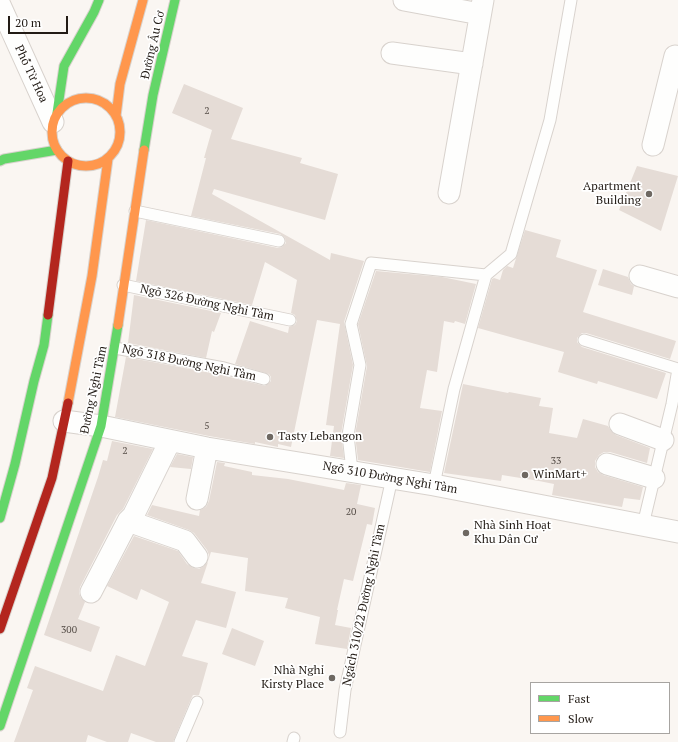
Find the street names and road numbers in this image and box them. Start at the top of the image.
street label: Đường Âu Cơ [138,9,168,81]
street label: Phố Từ Hoa [11,43,51,105]
street label: Ngõ 326 Đường Nghi Tàm [139,282,275,324]
street label: Ngõ 318 Đường Nghi Tàm [121,342,257,384]
street label: Đường Nghi Tàm [78,345,110,435]
street label: Ngõ 310 Đường Nghi Tàm [322,459,458,497]
street label: Ngách 310/22 Đường Nghi Tàm [340,523,388,687]

